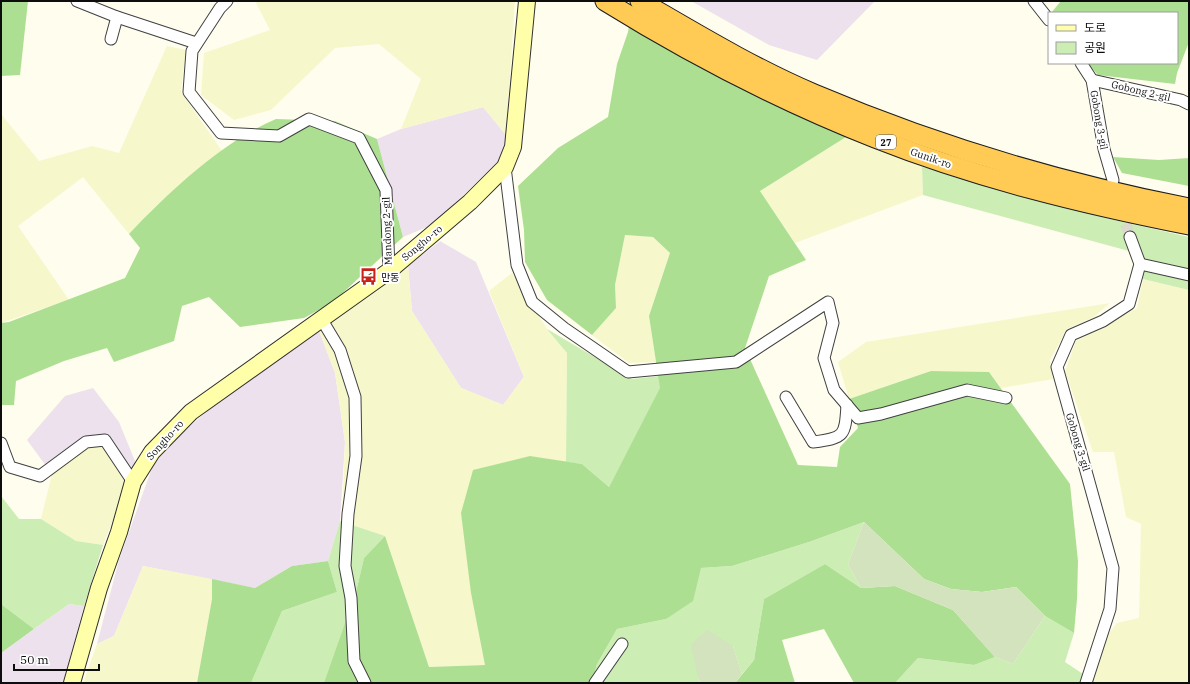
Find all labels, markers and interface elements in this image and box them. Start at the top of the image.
legend [1048,12,1178,64]
text: 도로 [1084,20,1106,35]
text: 공원 [1084,40,1106,55]
street label: Gobong 2-gil [1110,78,1172,104]
street label: Gobong 3-gil [1087,89,1111,151]
road number: 27 [876,135,896,149]
street label: Gunik-ro [909,145,954,171]
street label: Mandong 2-gil [379,197,395,265]
street label: Songho-ro [399,222,445,264]
bus stop icon: 만동 [358,267,378,287]
place label: 만동 [381,271,399,284]
street label: Gobong 3-gil [1063,411,1093,473]
street label: Songho-ro [144,417,187,463]
scale bar [14,646,99,672]
text: 50 m [20,652,49,667]

